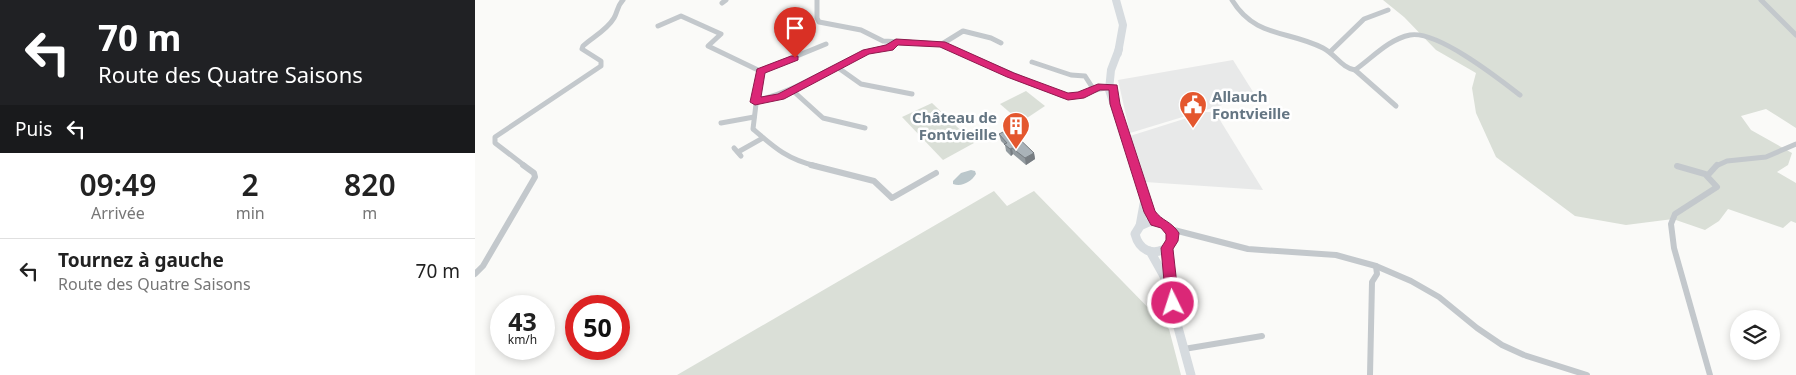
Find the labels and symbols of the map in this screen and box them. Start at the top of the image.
pin [774,7,816,58]
place label: Allauch Fontvieille [1212,86,1290,123]
public building icon: Allauch Fontvieille [1178,90,1208,129]
place label: Château de Fontvieille [912,107,997,144]
building icon: Château de Fontvieille [1001,111,1031,150]
position arrow [1146,276,1198,328]
speed limit sign: 50 [565,295,630,360]

